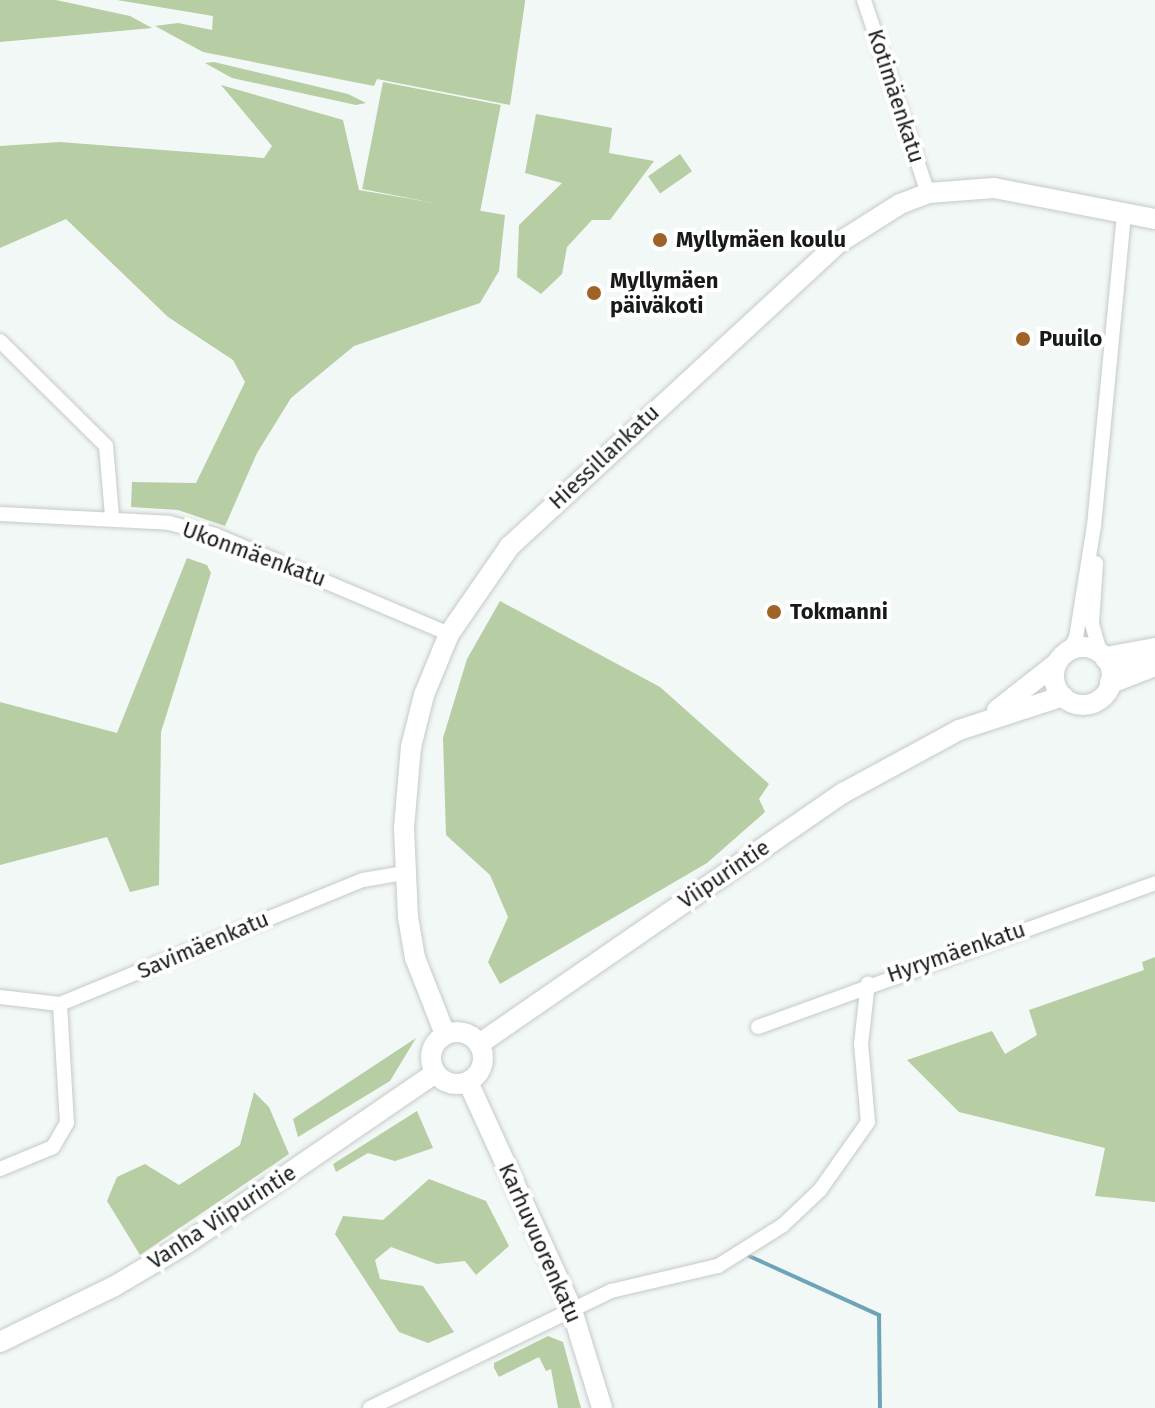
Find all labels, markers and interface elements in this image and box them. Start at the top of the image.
street label: Kotimäenkatu [862,26,930,166]
place label: Myllymäen koulu [676,227,846,253]
marker: Myllymäen koulu [651,231,669,249]
place label: Myllymäen päiväkoti [610,267,718,318]
marker: Myllymäen päiväkoti [585,284,603,302]
place label: Puuilo [1039,326,1102,352]
marker: Puuilo [1014,330,1032,348]
street label: Hiessillankatu [543,399,665,515]
street label: Ukonmäenkatu [179,516,329,592]
place label: Tokmanni [790,599,888,625]
marker: Tokmanni [765,603,783,621]
street label: Viipurintie [673,834,775,914]
street label: Savimäenkatu [133,905,273,985]
street label: Hyrymäenkatu [883,916,1029,988]
street label: Vanha Viipurintie [143,1159,301,1275]
street label: Karhuvuorenkatu [493,1159,587,1327]

